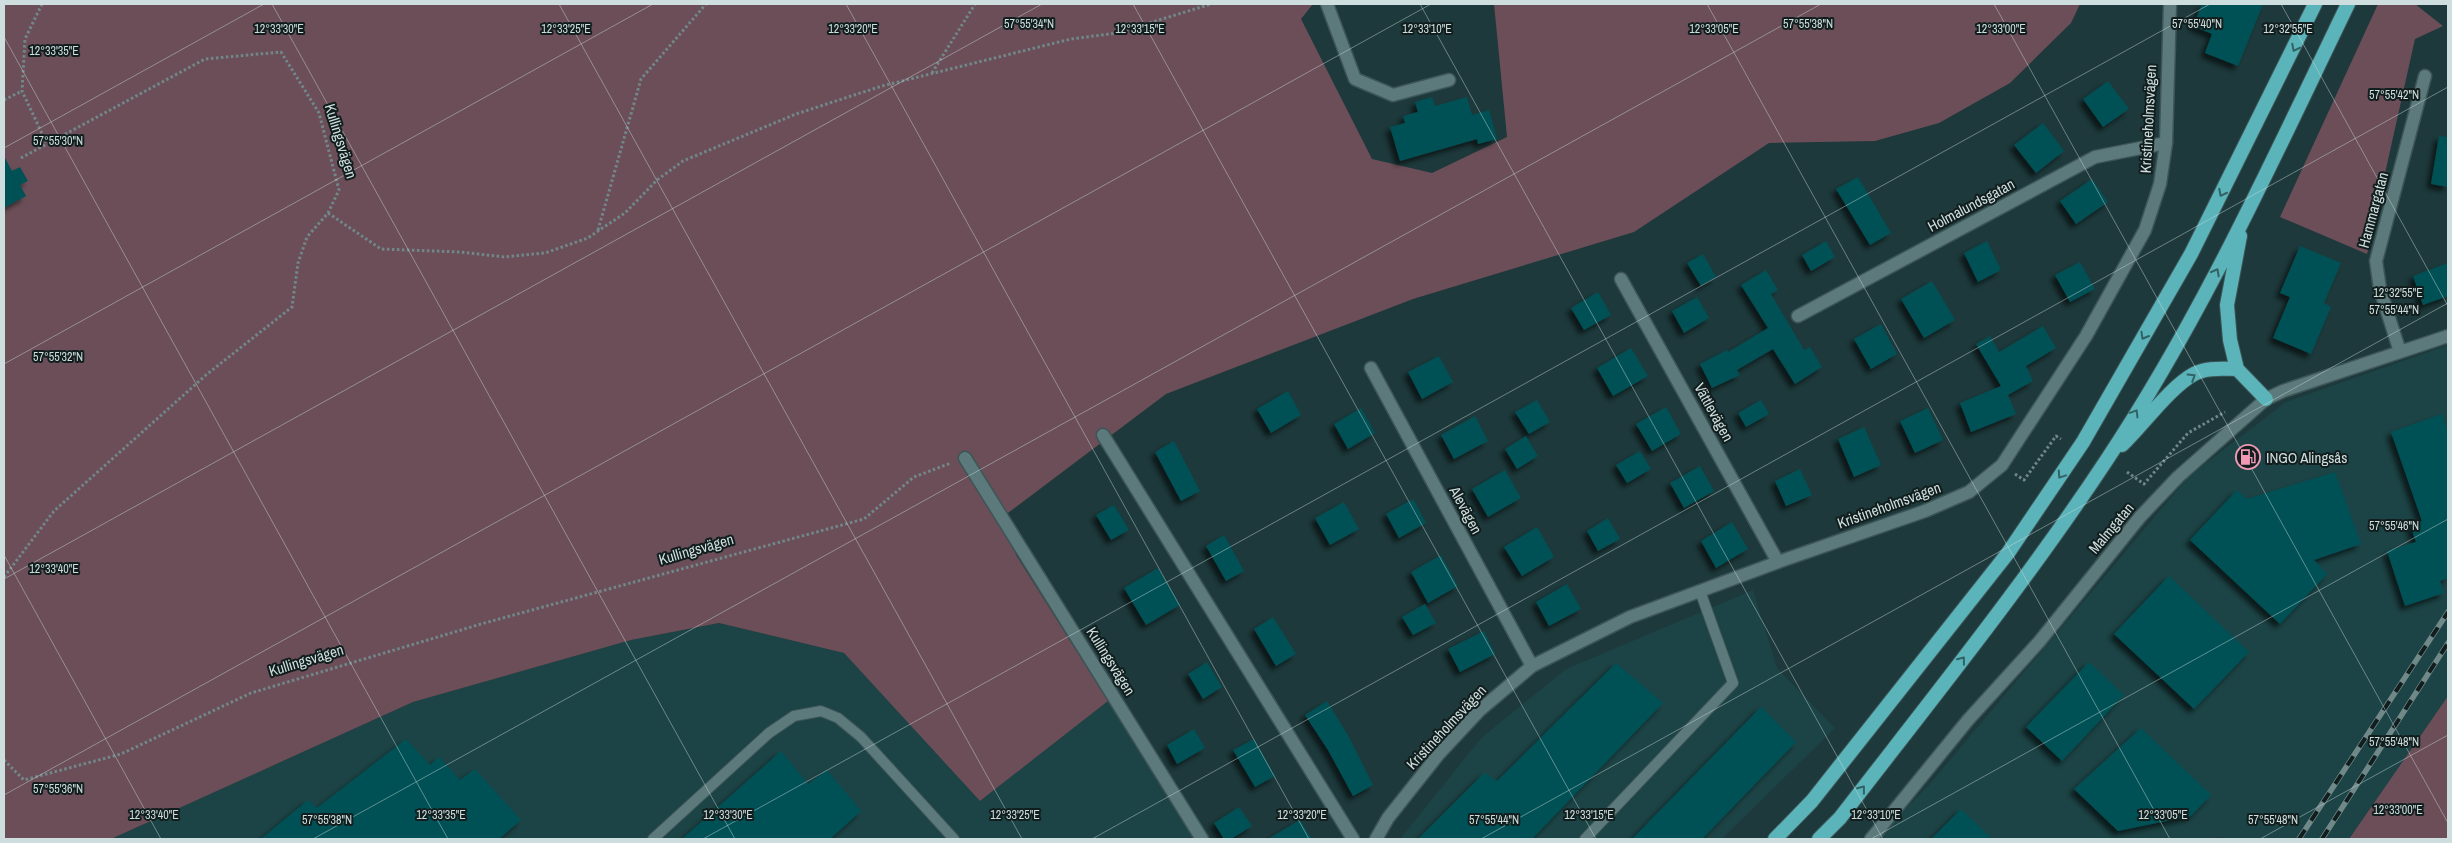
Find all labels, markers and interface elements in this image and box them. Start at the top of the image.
text: 57°55'34"N [1004,16,1054,32]
text: 57°55'38"N [1783,16,1833,32]
text: 57°55'40"N [2172,16,2222,32]
text: 12°33'30"E [254,21,304,37]
text: 12°33'25"E [541,21,591,37]
text: 12°33'20"E [828,21,878,37]
text: 12°33'15"E [1115,21,1165,37]
text: 12°33'10"E [1402,21,1452,37]
text: 12°33'05"E [1689,21,1739,37]
text: 12°33'00"E [1976,21,2026,37]
text: 12°32'55"E [2263,21,2313,37]
text: 12°33'35"E [29,43,79,59]
one-way arrow [2291,43,2301,52]
street label: Kristineholmsvägen [2135,64,2161,174]
text: 57°55'42"N [2369,87,2419,103]
street label: Kullingsvägen [320,101,362,181]
text: 57°55'30"N [33,133,83,149]
street label: Hammargatan [2353,170,2393,250]
street label: Holmalundsgatan [1924,173,2018,237]
one-way arrow [2218,188,2228,197]
one-way arrow [2210,268,2220,277]
text: 12°32'55"E [2373,285,2423,301]
text: 57°55'44"N [2369,302,2419,318]
one-way arrow [2141,330,2151,339]
text: 57°55'32"N [33,349,83,365]
one-way arrow [2187,373,2196,383]
street label: Vättlevägen [1689,379,1739,445]
one-way arrow [2129,409,2139,418]
fuel station icon: INGO Alingsås [2235,444,2261,470]
place label: INGO Alingsås [2266,447,2347,468]
one-way arrow [2058,469,2067,479]
street label: Kristineholmsvägen [1834,477,1944,533]
street label: Alevägen [1444,482,1487,538]
street label: Malmgatan [2083,498,2139,558]
text: 57°55'46"N [2369,518,2419,534]
street label: Kullingsvägen [656,528,736,570]
text: 12°33'40"E [29,561,79,577]
street label: Kullingsvägen [1082,623,1140,699]
street label: Kullingsvägen [266,639,346,681]
one-way arrow [1956,657,1964,666]
street label: Kristineholmsvägen [1401,680,1491,774]
text: 57°55'48"N [2369,734,2419,750]
text: 57°55'36"N [33,781,83,797]
one-way arrow [1857,786,1865,795]
text: 12°33'00"E [2373,802,2423,818]
text: 12°33'40"E [129,807,179,823]
text: 12°33'35"E [416,807,466,823]
text: 12°33'30"E [703,807,753,823]
text: 12°33'25"E [990,807,1040,823]
text: 12°33'20"E [1277,807,1327,823]
text: 12°33'15"E [1564,807,1614,823]
text: 12°33'10"E [1851,807,1901,823]
text: 12°33'05"E [2138,807,2188,823]
text: 57°55'38"N [302,812,352,828]
text: 57°55'44"N [1469,812,1519,828]
text: 57°55'48"N [2248,812,2298,828]

